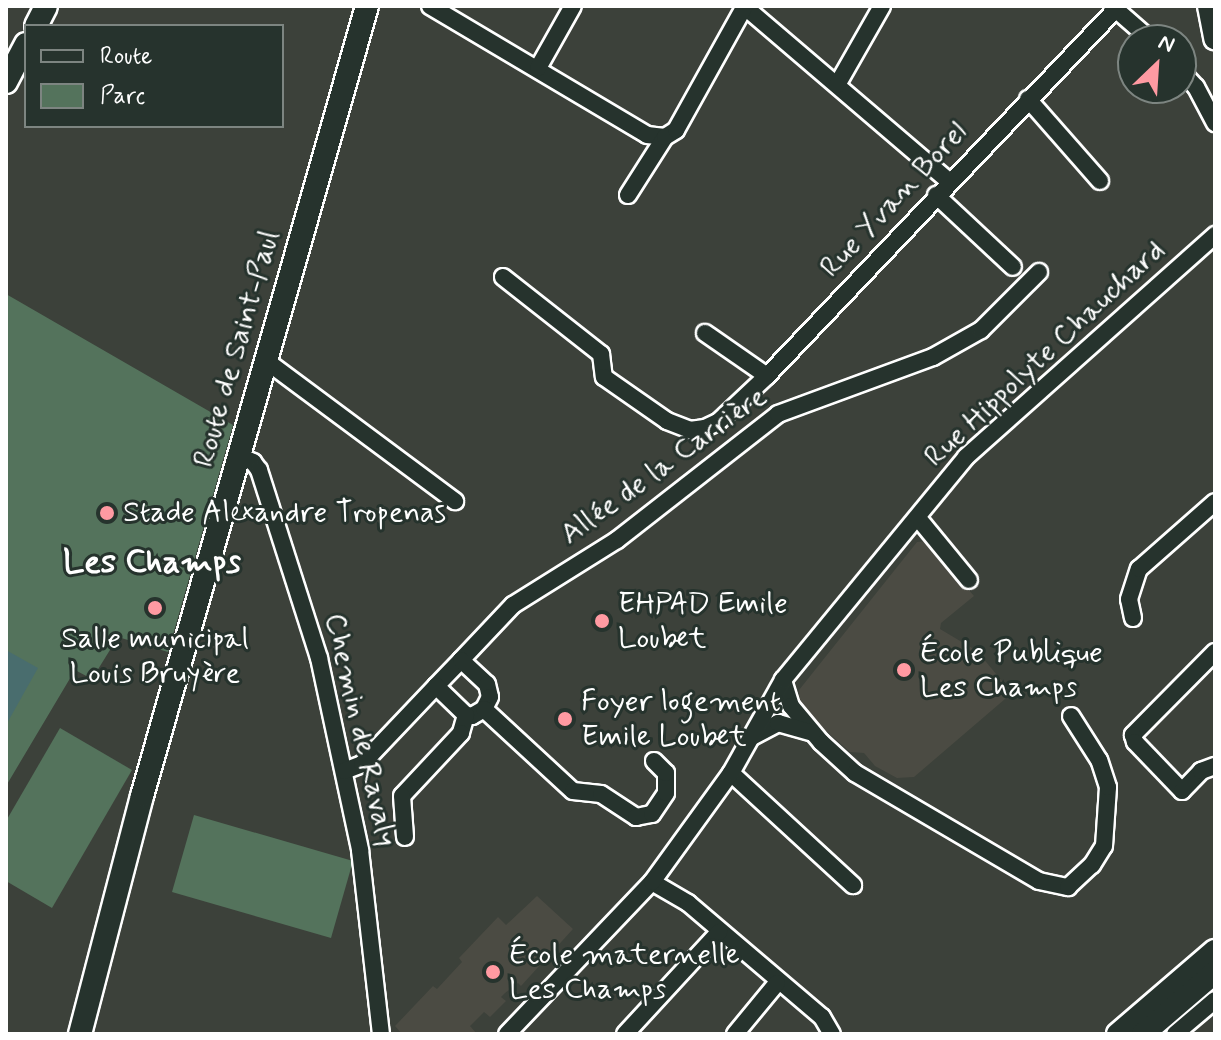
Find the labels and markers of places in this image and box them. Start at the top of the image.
place label: Stade Alexandre Tropenas [123,495,446,531]
marker: Stade Alexandre Tropenas [98,504,116,522]
place label: EHPAD Emile Loubet [618,586,788,656]
marker: Salle municipal Louis Bruyère [146,599,164,617]
marker: EHPAD Emile Loubet [593,612,611,630]
place label: Salle municipal Louis Bruyère [63,621,247,692]
place label: École Publique Les Champs [920,635,1101,706]
marker: École Publique Les Champs [895,661,913,679]
place label: Foyer logement Emile Loubet [581,684,781,754]
marker: Foyer logement Emile Loubet [556,710,574,728]
place label: École maternelle Les Champs [509,937,715,1008]
marker: École maternelle Les Champs [484,963,502,981]

